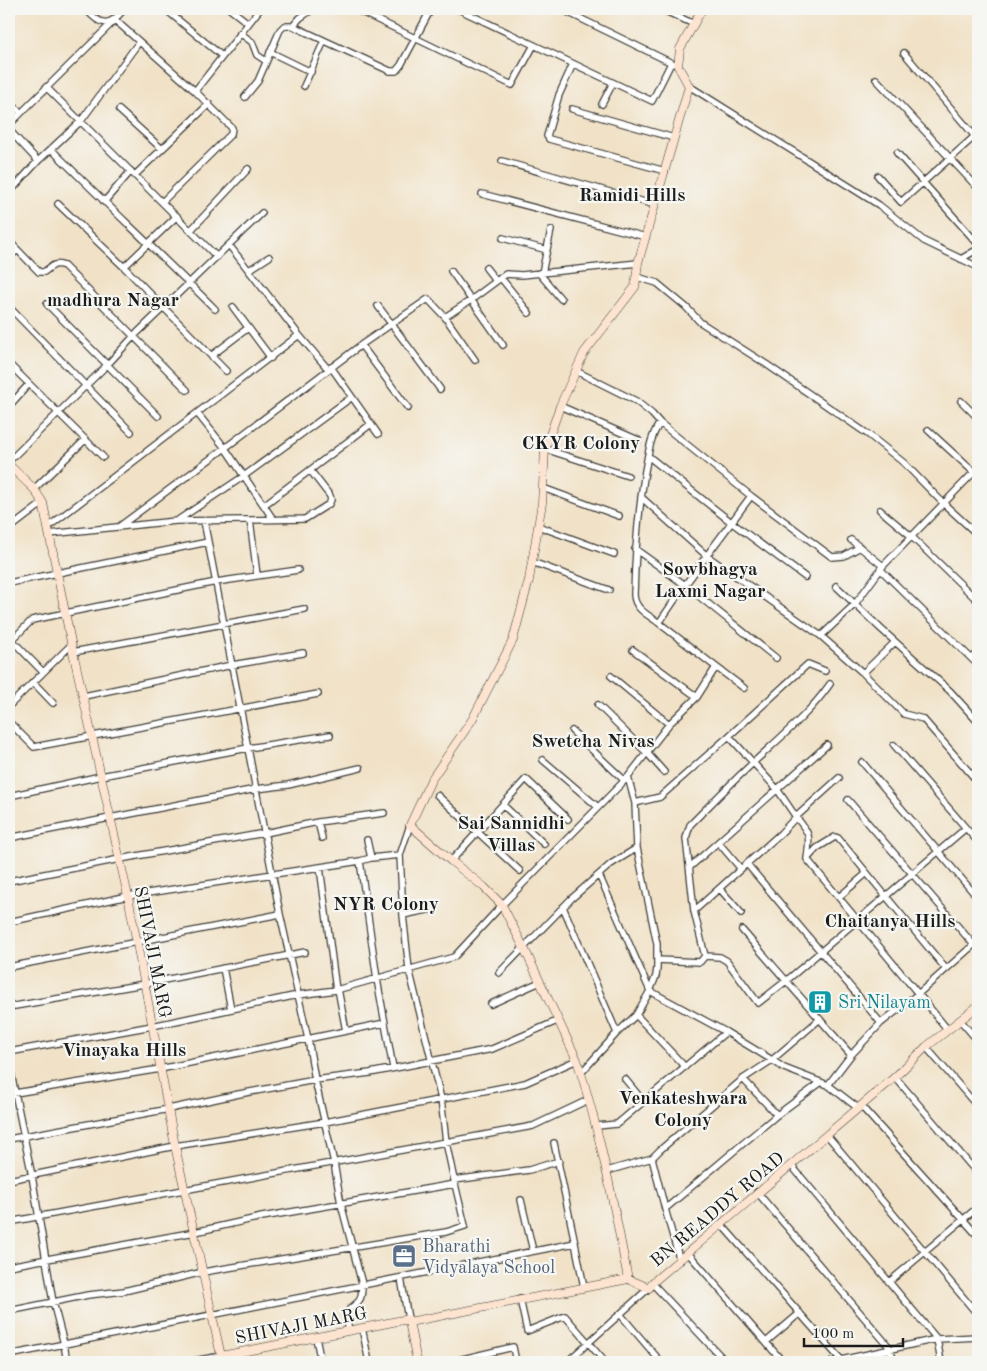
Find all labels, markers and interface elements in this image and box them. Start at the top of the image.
district label: Ramidi Hills [579,187,685,206]
district label: madhura Nagar [47,292,179,311]
district label: CKYR Colony [522,435,640,454]
district label: Sowbhagya Laxmi Nagar [655,561,766,602]
district label: Swetcha Nivas [531,733,655,752]
district label: Sai Sannidhi Villas [457,815,565,856]
street label: SHIVAJI MARG [130,885,174,1020]
district label: NYR Colony [333,896,439,915]
district label: Chaitanya Hills [825,913,955,932]
building icon: Sri Nilayam [807,989,833,1015]
place label: Sri Nilayam [838,994,931,1012]
district label: Vinayaka Hills [62,1042,186,1061]
district label: Venkateshwara Colony [619,1090,748,1131]
street label: BN READDY ROAD [648,1149,788,1271]
place label: Bharathi Vidyalaya School [422,1238,555,1277]
office icon: Bharathi Vidyalaya School [391,1243,417,1269]
street label: SHIVAJI MARG [234,1304,369,1348]
scale bar [804,1316,903,1348]
text: 100 m [812,1327,854,1342]

